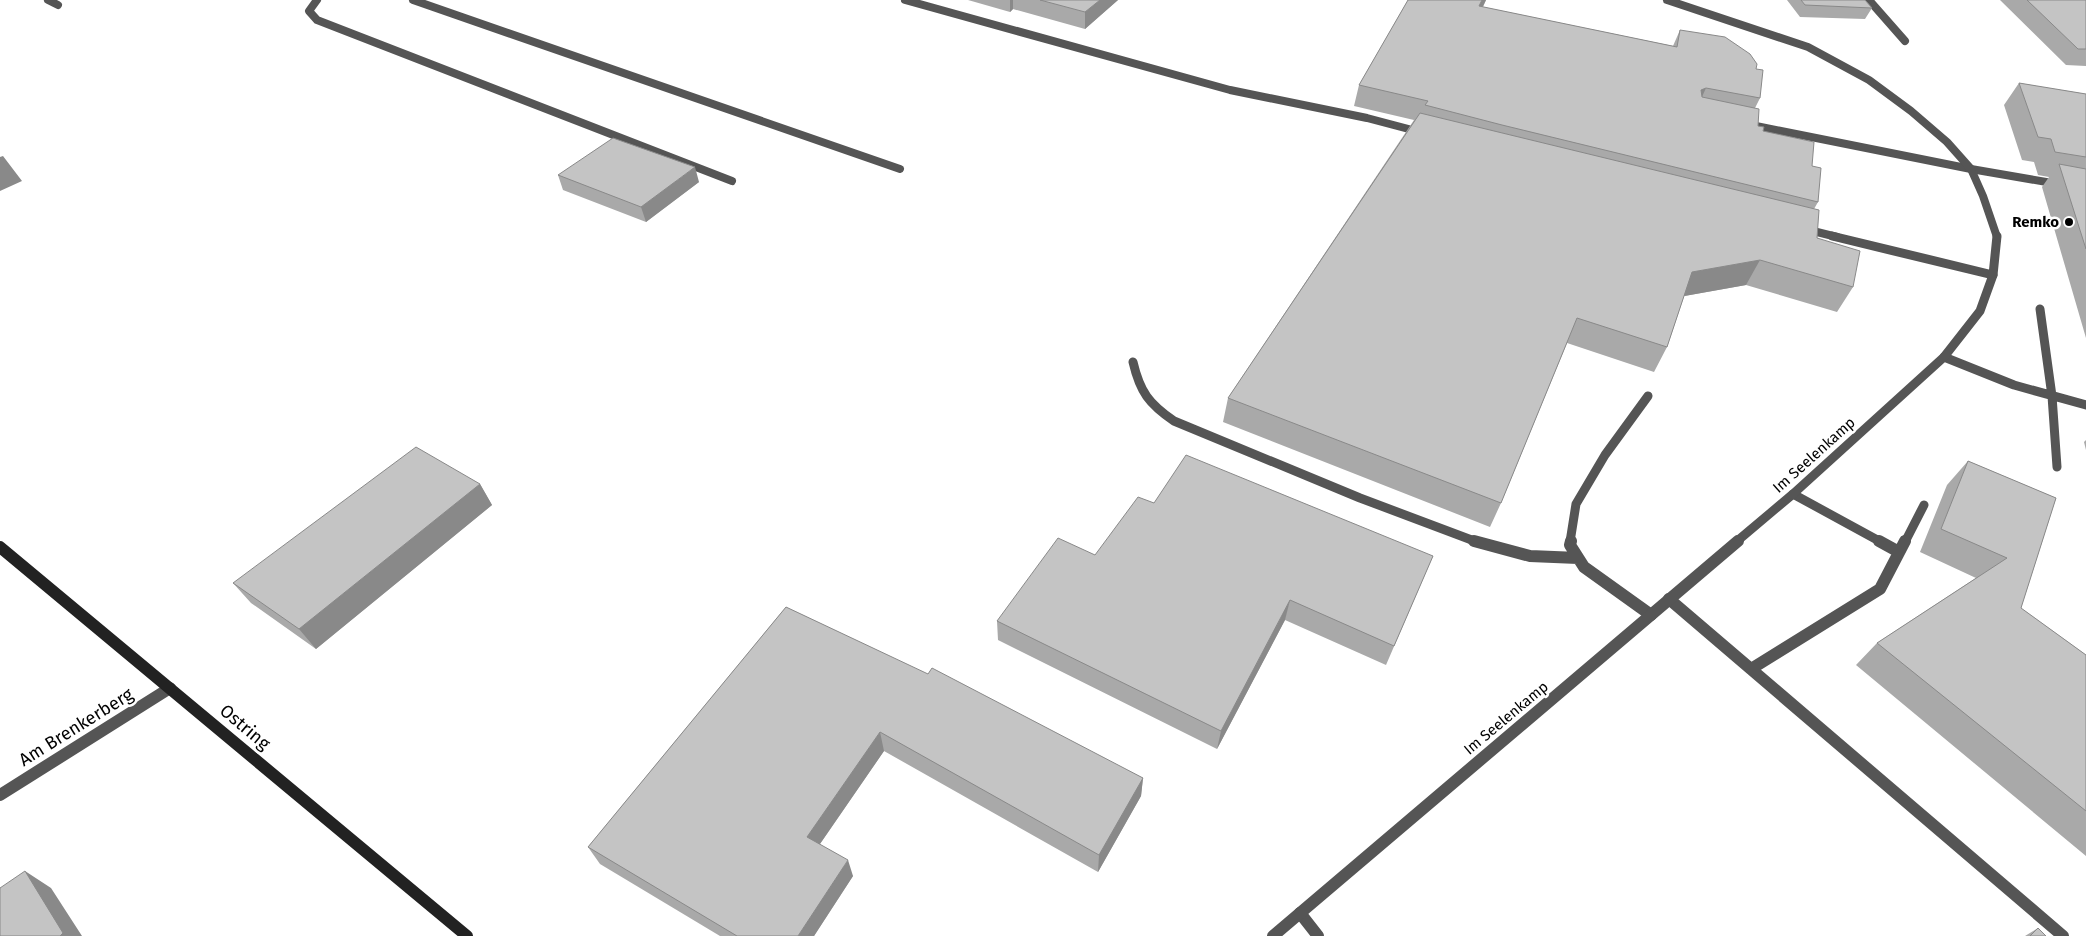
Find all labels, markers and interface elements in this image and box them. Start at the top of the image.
place label: Remko [2012,213,2059,231]
marker: Remko [2063,216,2075,228]
street label: Im Seelenkamp [1769,413,1859,497]
street label: Im Seelenkamp [1460,678,1552,758]
street label: Am Brenkerberg [15,683,138,771]
street label: Ostring [215,700,275,755]

